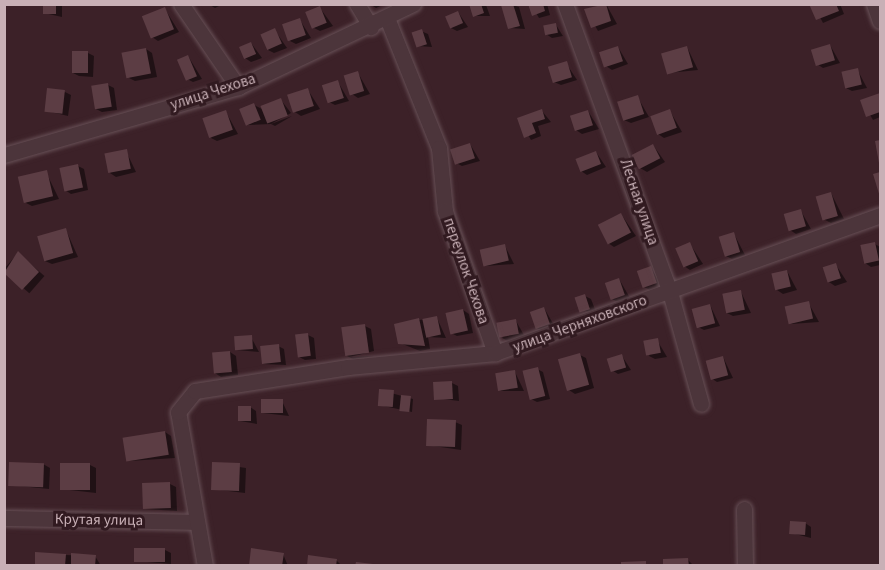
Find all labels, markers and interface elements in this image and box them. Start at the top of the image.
street label: улица Чехова [168,70,258,114]
street label: Лесная улица [616,157,662,247]
street label: переулок Чехова [439,216,493,326]
street label: улица Черняховского [511,291,649,357]
street label: Крутая улица [55,510,143,530]

